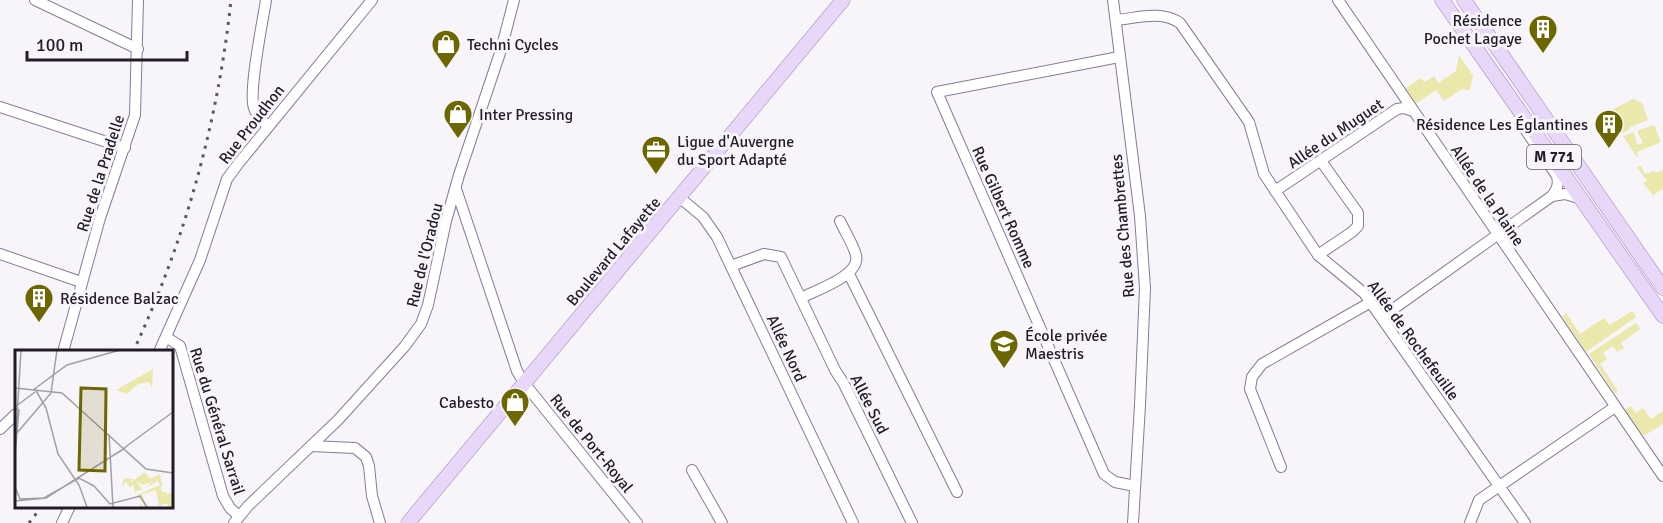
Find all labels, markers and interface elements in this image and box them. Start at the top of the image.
place label: Résidence Pochet Lagaye [1424,11,1522,49]
building icon: Résidence Pochet Lagaye [1527,13,1559,55]
scale bar [27,24,188,62]
shop icon: Techni Cycles [430,28,462,70]
text: 100 m [36,34,83,56]
place label: Techni Cycles [467,35,558,55]
street label: Rue Proudhon [215,81,289,168]
street label: Allée du Muguet [1284,94,1388,173]
shop icon: Inter Pressing [442,98,474,140]
place label: Inter Pressing [479,105,573,125]
building icon: Résidence Les Églantines [1593,108,1625,150]
street label: Rue de la Pradelle [73,112,129,234]
place label: Résidence Les Églantines [1416,115,1588,135]
place label: Ligue d'Auvergne du Sport Adapté [677,132,794,170]
office icon: Ligue d'Auvergne du Sport Adapté [640,134,672,176]
street label: Allée de la Plaine [1446,141,1528,250]
street label: Rue Gilbert Romme [967,143,1039,272]
road number: M 771 [1527,145,1581,169]
street label: Rue des Chambrettes [1107,153,1139,298]
street label: Boulevard Lafayette [562,193,665,310]
street label: Rue de l'Oradou [402,201,448,310]
street label: Allée de Rochefeuille [1363,277,1463,405]
building icon: Résidence Balzac [23,282,55,324]
place label: Résidence Balzac [60,289,178,309]
street label: Allée Nord [762,312,810,385]
place label: École privée Maestris [1025,326,1108,364]
school or university icon: École privée Maestris [988,328,1020,370]
street label: Rue du Général Sarrail [185,345,249,498]
inset map [15,350,172,508]
street label: Allée Sud [846,371,893,438]
shop icon: Cabesto [499,386,531,428]
street label: Rue de Port-Royal [545,390,637,497]
place label: Cabesto [439,393,494,413]

